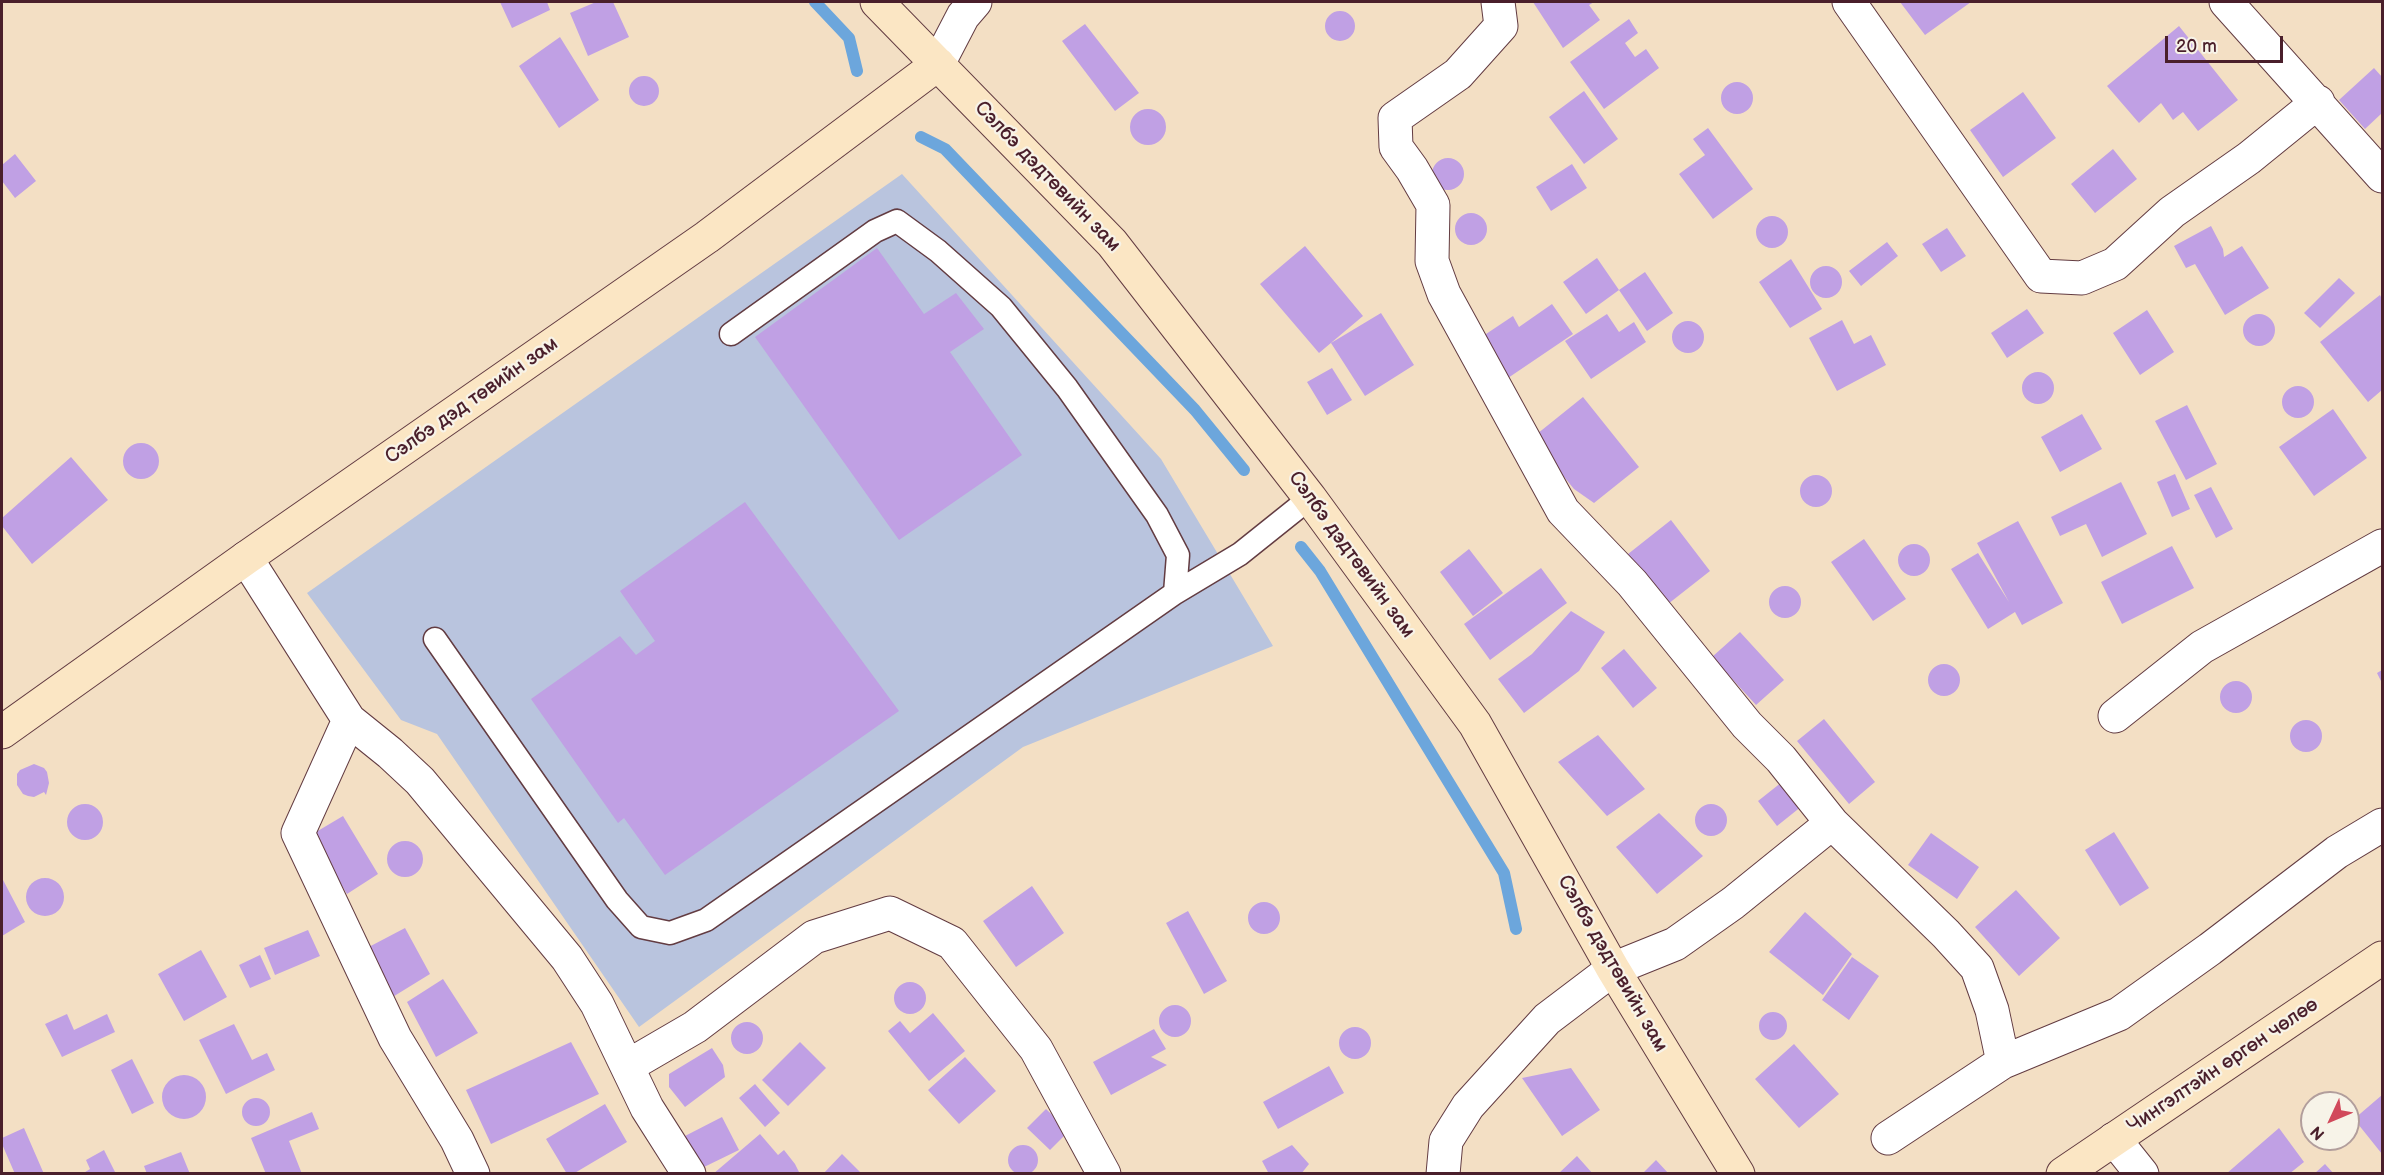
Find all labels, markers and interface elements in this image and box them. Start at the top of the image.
scale bar [2168,24,2286,62]
text: 20 m [2176,36,2217,57]
street label: Сэлбэ дэдтөвийн зам [969,97,1125,257]
street label: Сэлбэ дэд төвийн зам [381,332,563,470]
street label: Сэлбэ дэдтөвийн зам [1282,467,1420,643]
street label: Сэлбэ дэдтөвийн зам [1552,871,1672,1057]
street label: Чингэлтэйн өргөн чөлөө [2123,993,2323,1139]
north arrow [2300,1091,2360,1151]
text: N [2307,1122,2329,1143]

